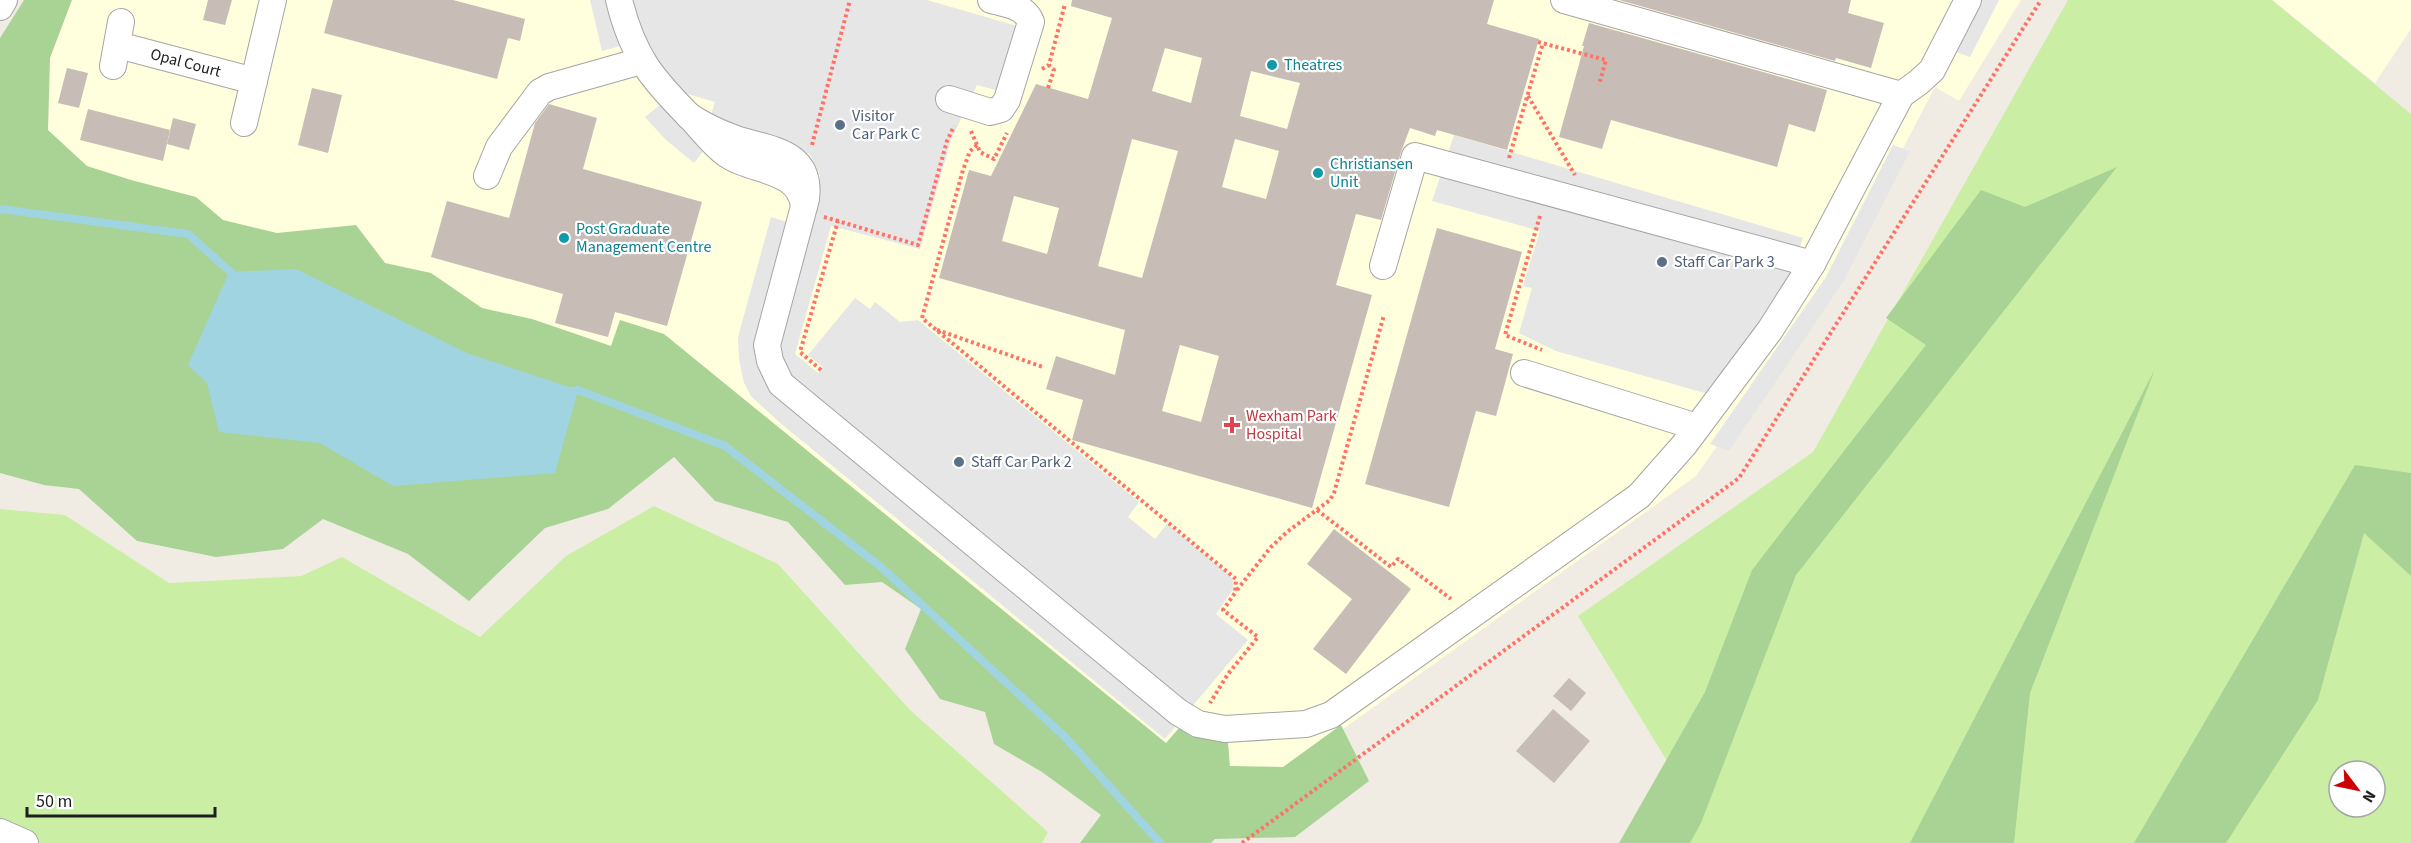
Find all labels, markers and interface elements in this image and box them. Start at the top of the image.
street label: Opal Court [148,43,224,83]
place label: Theatres [1284,54,1343,76]
marker: Theatres [1265,58,1279,72]
place label: Visitor Car Park C [852,105,920,145]
marker: Visitor Car Park C [833,118,847,132]
place label: Christiansen Unit [1330,153,1413,193]
marker: Christiansen Unit [1311,166,1325,180]
place label: Post Graduate Management Centre [576,218,711,258]
marker: Post Graduate Management Centre [557,231,571,245]
place label: Staff Car Park 3 [1674,251,1775,273]
marker: Staff Car Park 3 [1655,255,1669,269]
place label: Wexham Park Hospital [1246,405,1337,445]
marker: Wexham Park Hospital [1223,416,1241,434]
place label: Staff Car Park 2 [971,451,1072,473]
marker: Staff Car Park 2 [952,455,966,469]
north arrow [2327,759,2387,819]
scale bar [27,780,214,818]
text: N [2357,786,2381,807]
text: 50 m [36,789,72,814]

